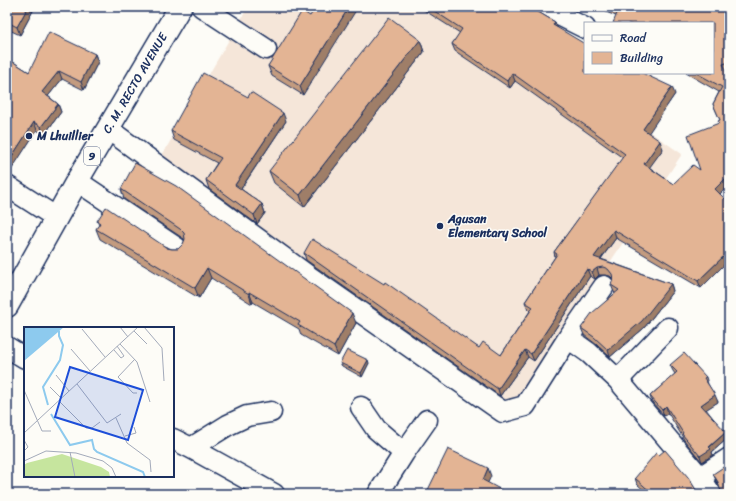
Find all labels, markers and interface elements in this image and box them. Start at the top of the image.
legend [584,22,714,74]
street label: C. M. RECTO AVENUE [96,27,174,138]
text: Road [620,27,647,49]
text: Building [620,47,663,69]
place label: M Lhuillier [36,125,94,147]
marker: M Lhuillier [24,131,34,141]
road number: 9 [84,147,100,165]
place label: Agusan Elementary School [447,208,548,244]
marker: Agusan Elementary School [435,221,445,231]
inset map [24,327,174,477]

